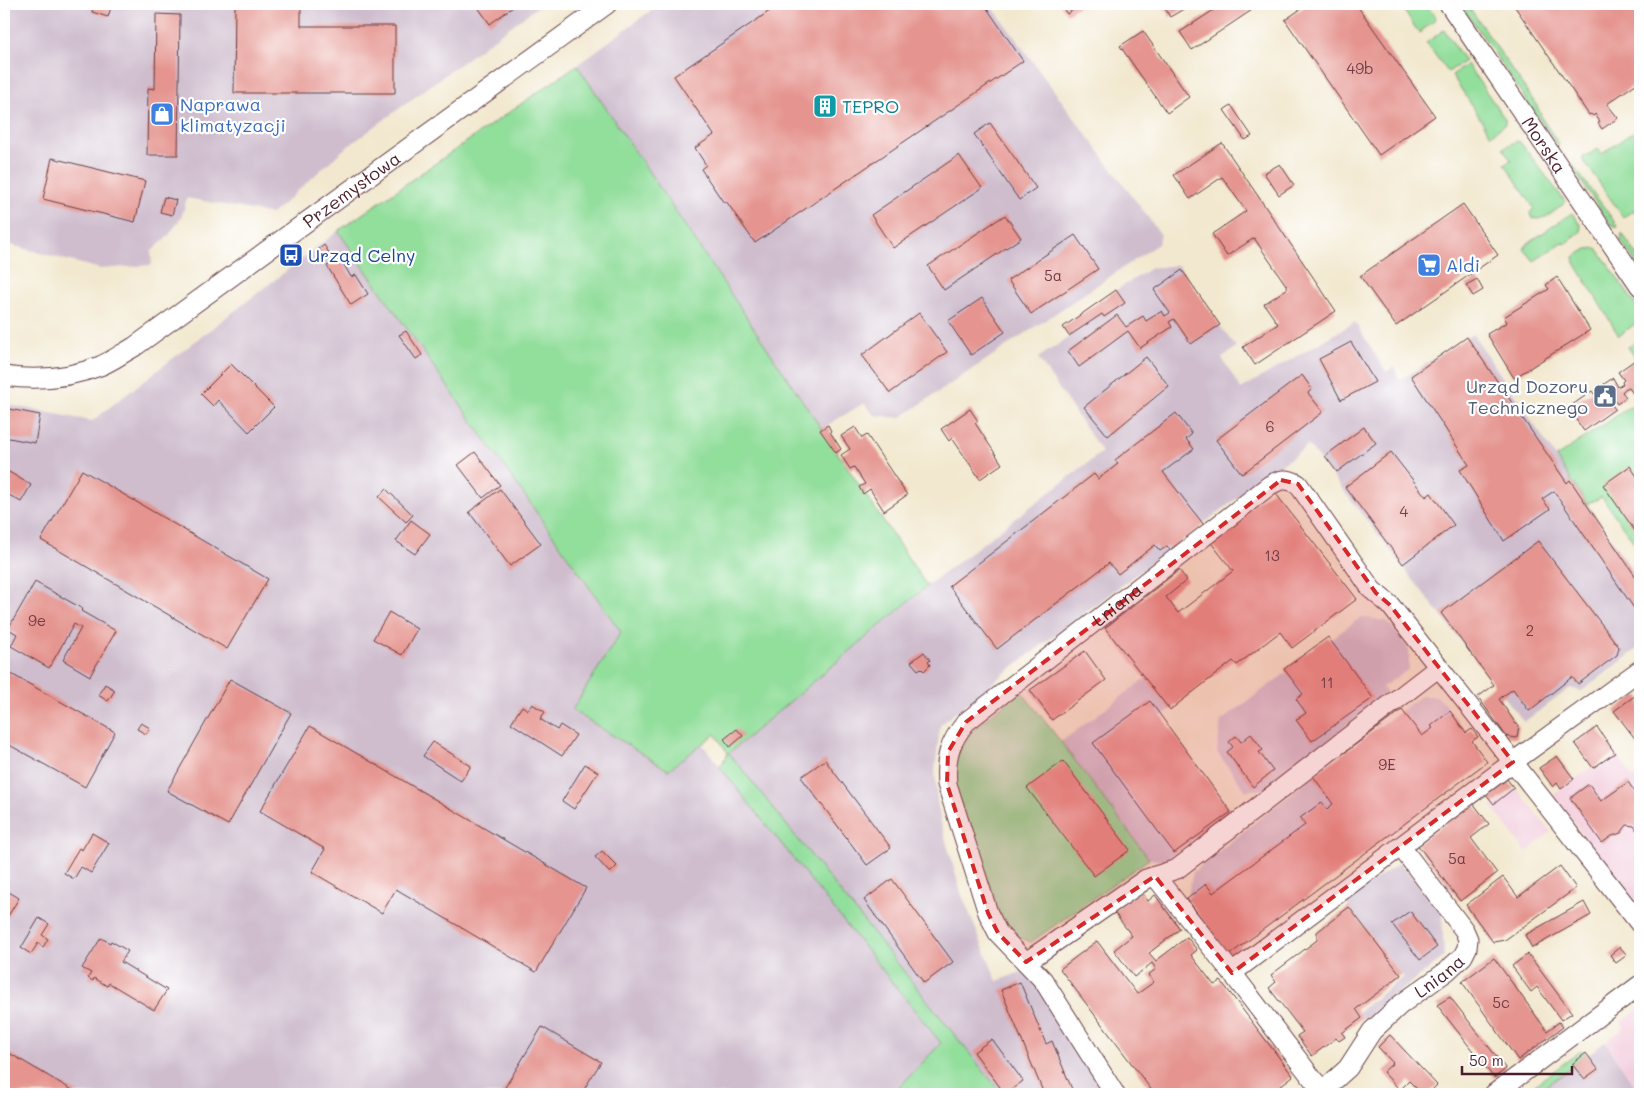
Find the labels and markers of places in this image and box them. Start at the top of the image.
place label: Naprawa klimatyzacji [180,92,286,137]
building icon: TEPRO [812,93,838,119]
place label: TEPRO [842,94,899,118]
shop icon: Naprawa klimatyzacji [149,101,175,127]
bus stop icon: Urząd Celny [278,242,304,268]
place label: Urząd Celny [308,243,415,267]
supermarket icon: Aldi [1416,252,1442,278]
place label: Aldi [1446,253,1480,277]
place label: Urząd Dozoru Technicznego [1466,374,1588,419]
public building icon: Urząd Dozoru Technicznego [1592,383,1618,409]

